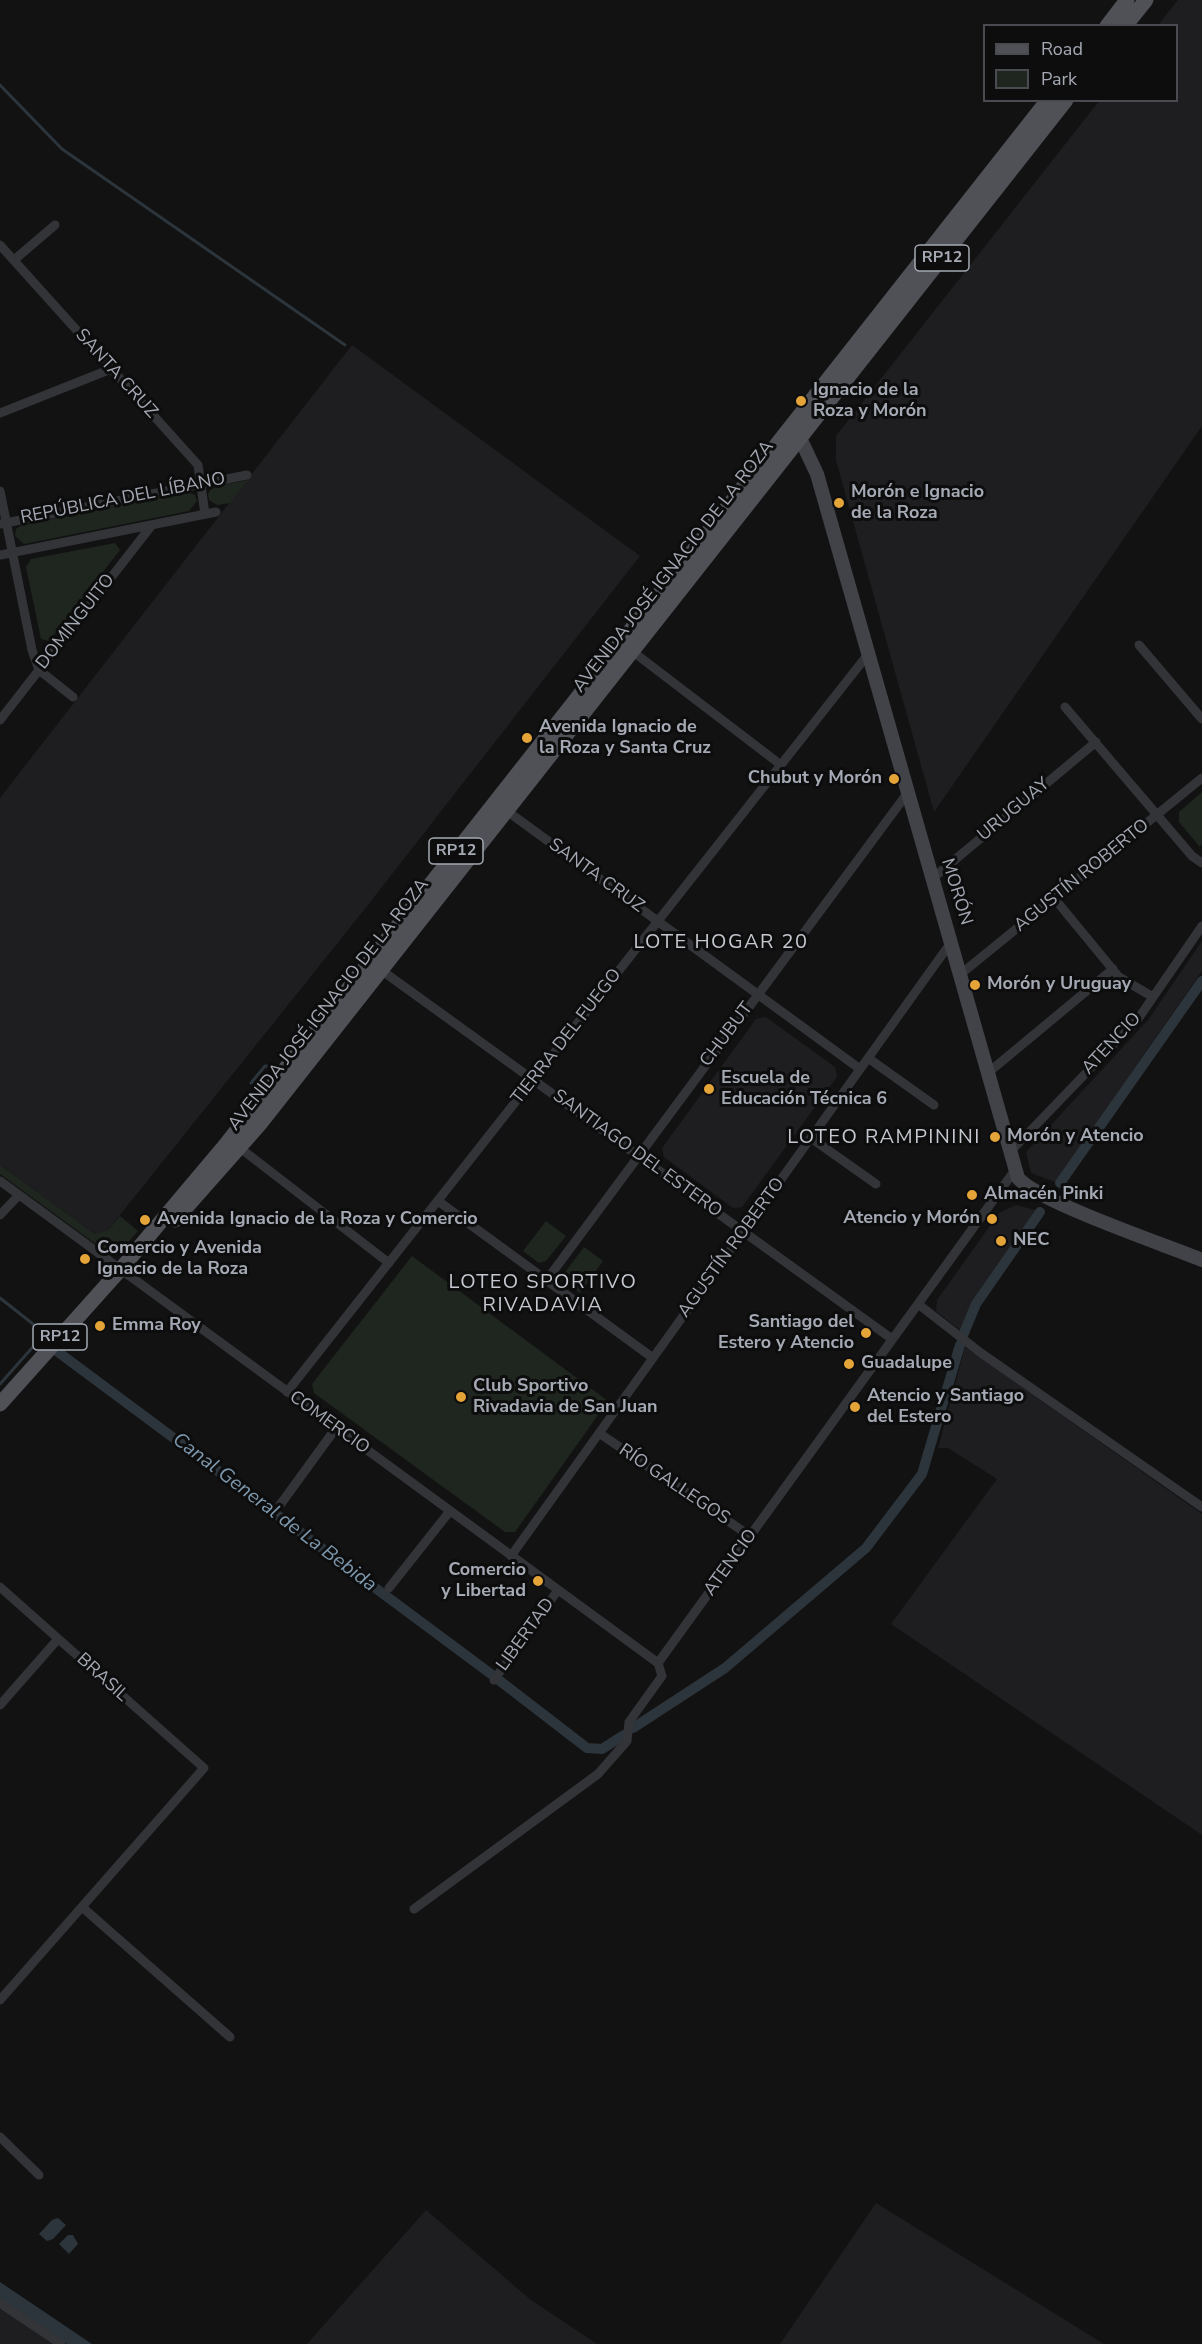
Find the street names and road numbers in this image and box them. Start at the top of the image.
road number: RP12 [915,245,969,271]
street label: SANTA CRUZ [70,325,162,423]
street label: AVENIDA JOSÉ IGNACIO DE LA ROZA [569,437,779,697]
street label: REPÚBLICA DEL LÍBANO [19,469,227,529]
street label: DOMINGUITO [32,570,120,674]
street label: URUGUAY [974,774,1054,846]
street label: AGUSTÍN ROBERTO [1010,815,1154,937]
street label: SANTA CRUZ [544,834,648,918]
road number: RP12 [429,838,483,864]
street label: MORÓN [936,856,976,928]
street label: AVENIDA JOSÉ IGNACIO DE LA ROZA [224,875,434,1135]
street label: TIERRA DEL FUEGO [507,965,627,1109]
street label: CHUBUT [696,999,758,1071]
street label: ATENCIO [1078,1009,1146,1079]
street label: SANTIAGO DEL ESTERO [548,1085,726,1223]
street label: AGUSTÍN ROBERTO [674,1174,790,1322]
road number: RP12 [33,1324,87,1350]
street label: COMERCIO [285,1387,373,1459]
street label: RÍO GALLEGOS [614,1440,734,1530]
street label: ATENCIO [700,1526,762,1600]
street label: LIBERTAD [492,1594,560,1676]
street label: BRASIL [72,1649,132,1707]

